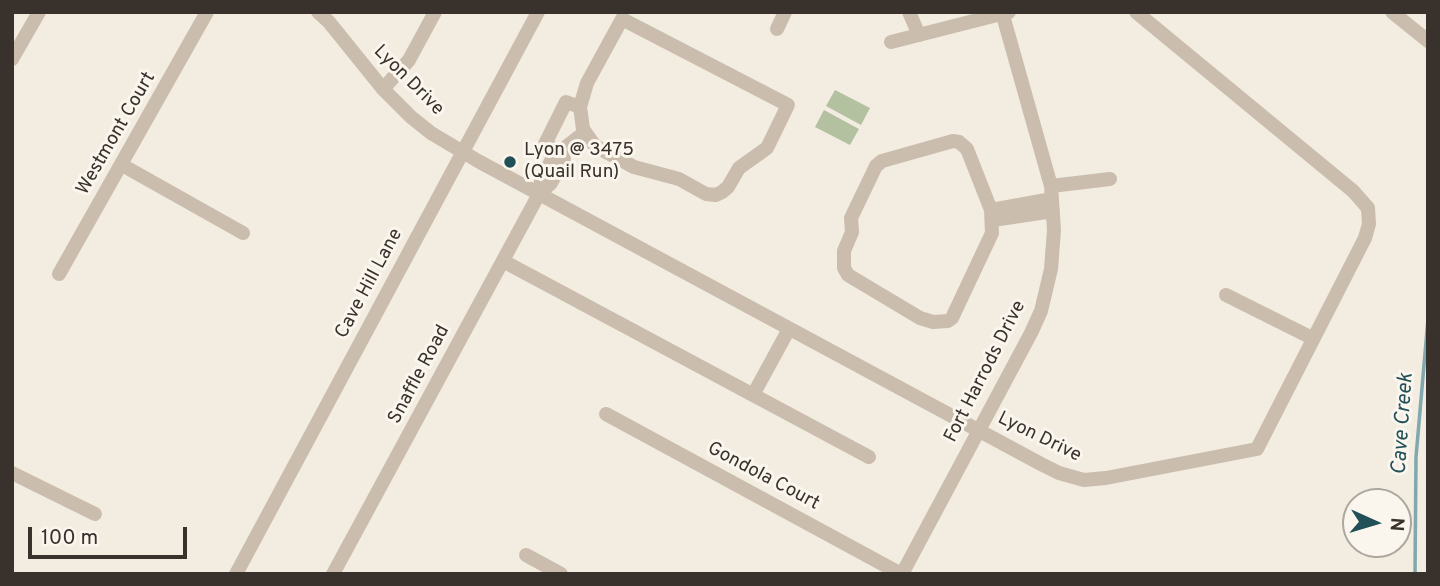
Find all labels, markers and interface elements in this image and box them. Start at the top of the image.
street label: Lyon Drive [368,41,448,121]
street label: Westmont Court [73,68,161,200]
place label: Lyon @ 3475 (Quail Run) [524,140,634,184]
marker: Lyon @ 3475 (Quail Run) [502,154,518,170]
street label: Cave Hill Lane [331,225,409,343]
street label: Fort Harrods Drive [940,297,1032,447]
street label: Snaffle Road [384,322,456,428]
water label: Cave Creek [1388,372,1420,476]
street label: Lyon Drive [993,408,1085,468]
street label: Gondola Court [703,438,823,516]
north arrow [1342,488,1412,558]
scale bar [32,512,191,556]
text: N [1384,517,1408,532]
text: 100 m [41,525,98,552]

